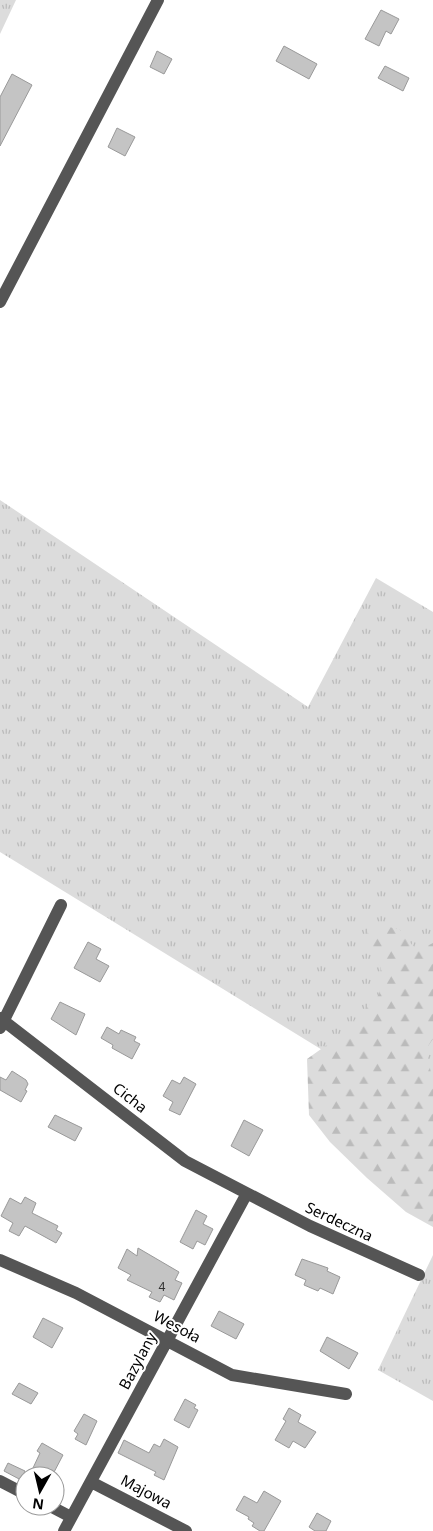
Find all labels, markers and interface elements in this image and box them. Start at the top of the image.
street label: Cicha [109,1078,152,1117]
street label: Serdeczna [302,1197,376,1245]
house number: 4 [159,1278,166,1295]
street label: Wesoła [150,1305,205,1347]
street label: Bazylany [114,1328,161,1393]
north arrow [15,1466,65,1516]
street label: Majowa [118,1469,175,1513]
text: N [31,1494,45,1515]

